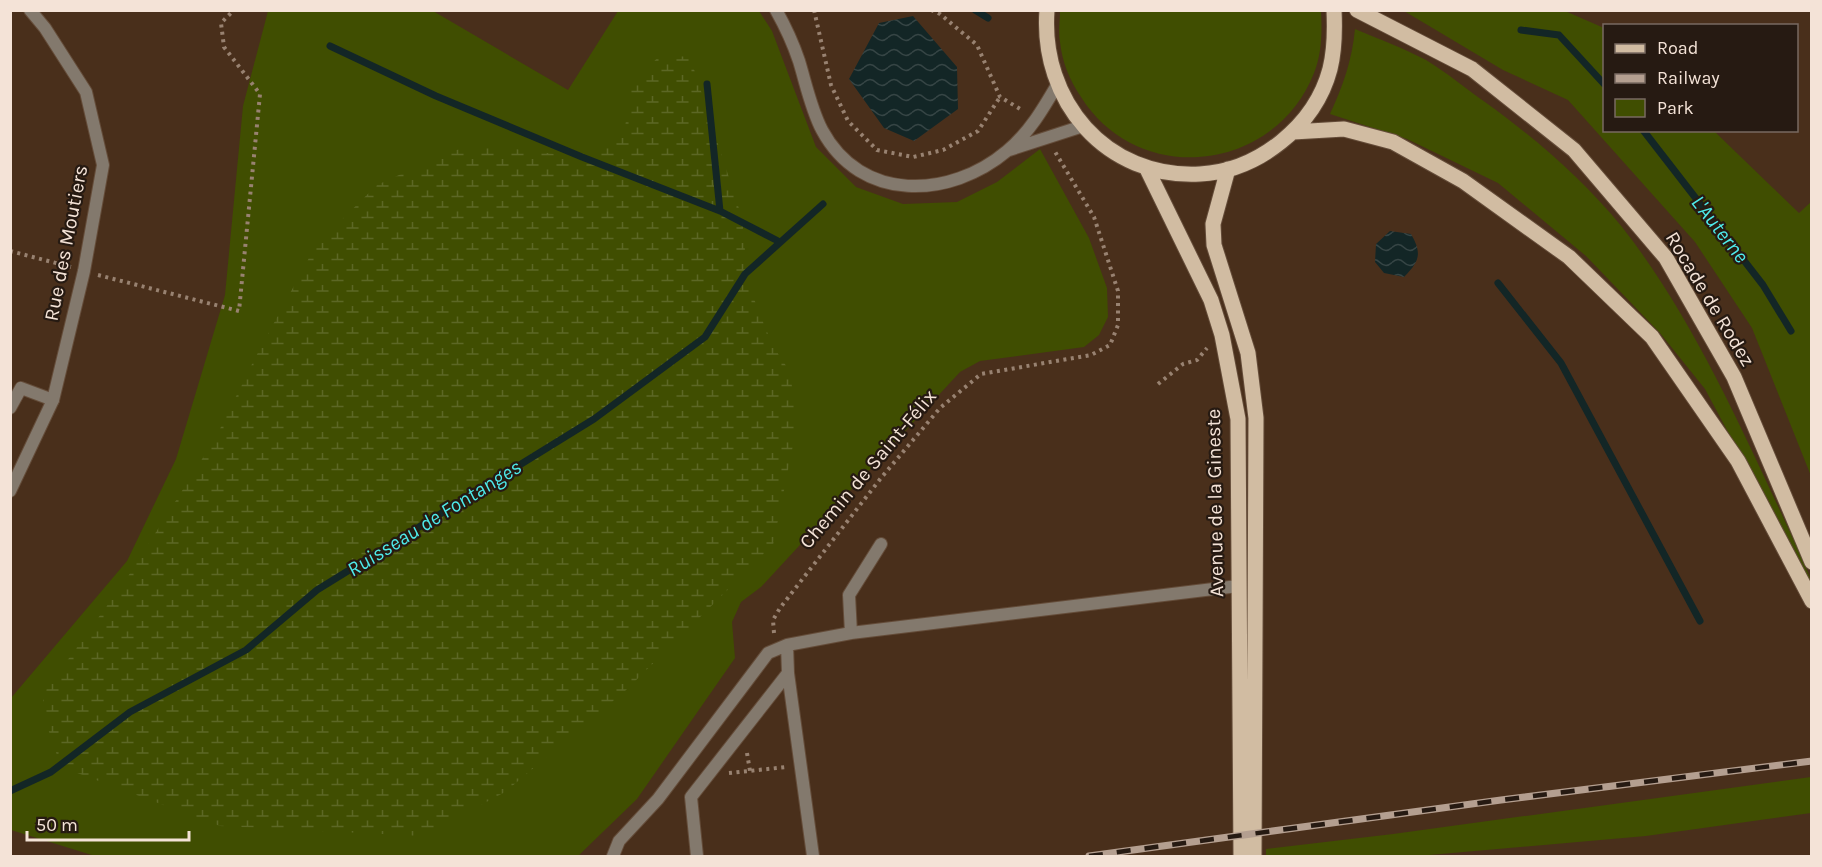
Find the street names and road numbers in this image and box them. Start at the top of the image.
street label: Rue des Moutiers [40,163,92,323]
street label: Rocade de Rodez [1661,227,1759,371]
street label: Chemin de Saint-Félix [795,385,941,553]
street label: Avenue de la Gineste [1202,409,1228,597]

